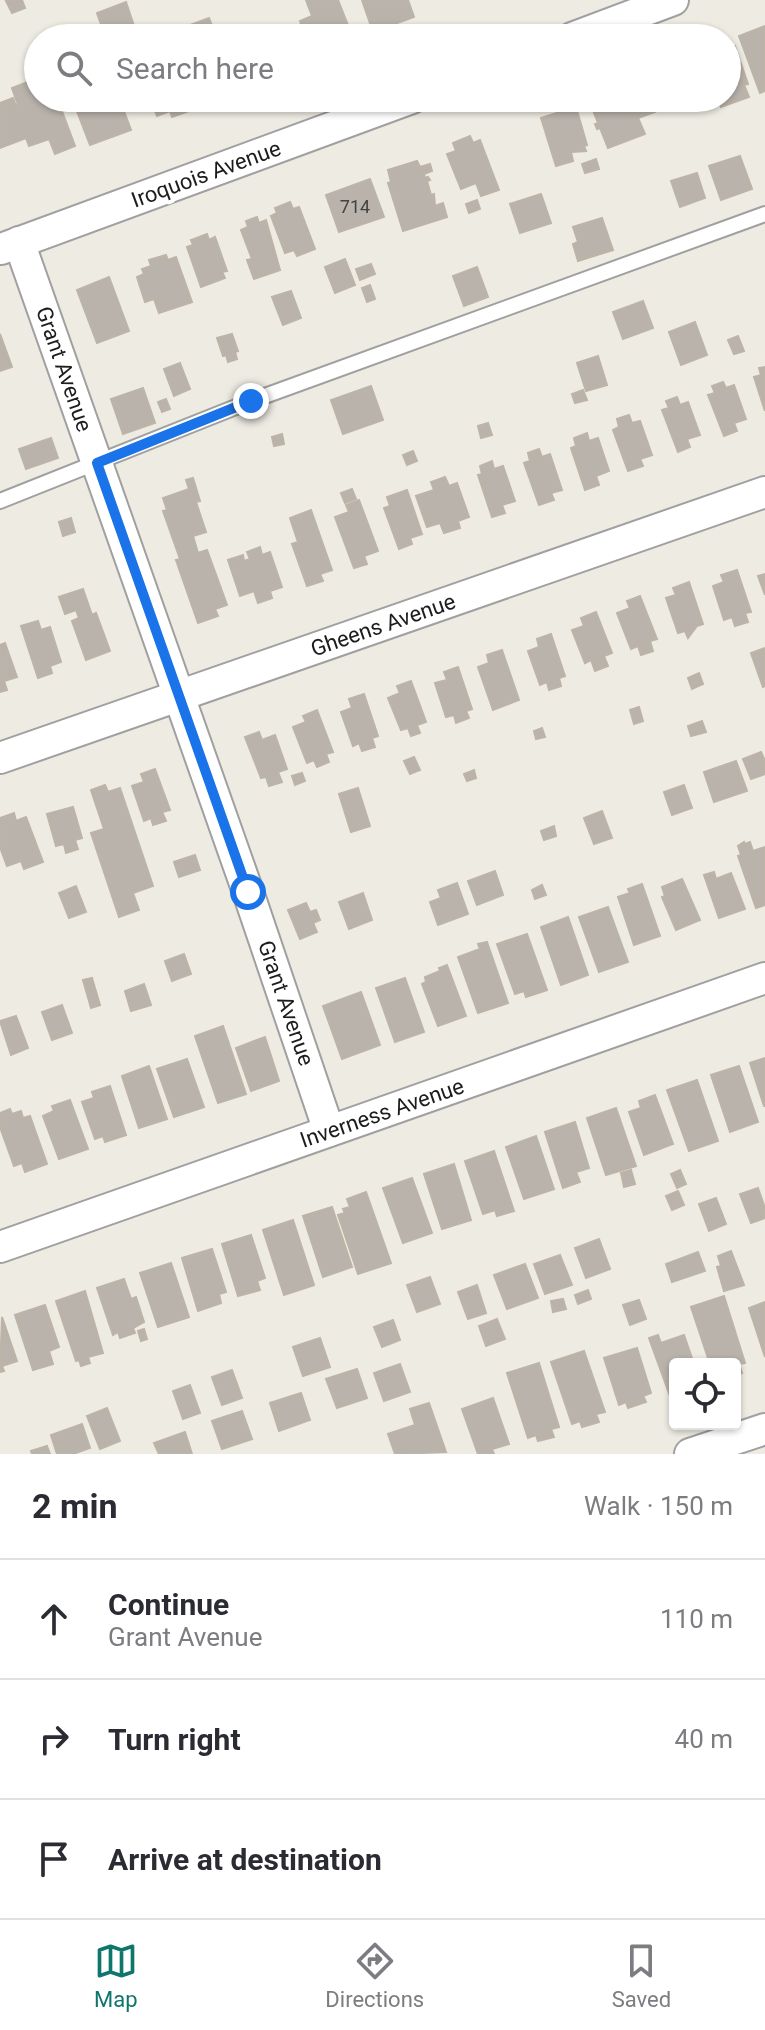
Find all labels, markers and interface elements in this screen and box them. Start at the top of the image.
search box [24,24,741,112]
icon: search [52,46,96,90]
text: Search here [116,51,274,86]
street label: Iroquois Avenue [128,135,284,213]
house number: 714 [340,196,370,217]
street label: Grant Avenue [31,303,97,435]
route end [233,383,269,419]
street label: Gheens Avenue [307,589,459,661]
route start [230,874,266,910]
street label: Grant Avenue [253,937,319,1069]
street label: Inverness Avenue [297,1073,467,1153]
map controls [669,1358,741,1430]
button: locate [669,1358,741,1430]
text: 2 min [32,1486,117,1526]
text: Walk · 150 m [584,1491,733,1521]
text: Continue [108,1587,229,1622]
icon: ahead [32,1597,76,1641]
text: 110 m [660,1604,733,1634]
text: Grant Avenue [108,1622,263,1652]
icon: right [32,1717,76,1761]
text: Turn right [108,1722,241,1757]
text: 40 m [675,1724,733,1754]
icon: arrive [32,1837,76,1881]
text: Arrive at destination [108,1842,382,1877]
tab: Map [94,1939,138,2012]
tab: Directions [325,1939,424,2012]
tab: Saved [612,1939,671,2012]

